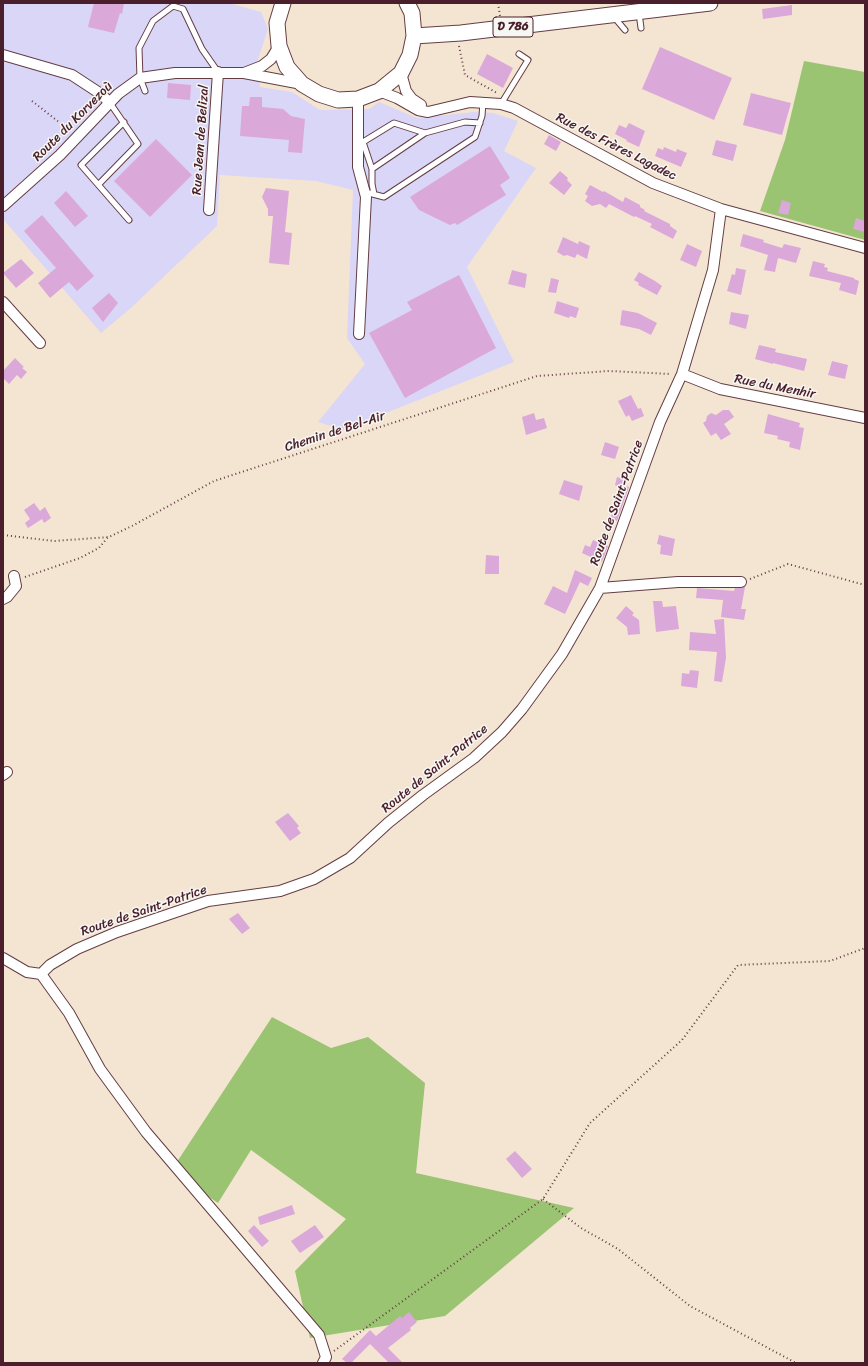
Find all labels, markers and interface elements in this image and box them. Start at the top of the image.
road number: D 786 [493,17,533,37]
street label: Route du Korvezoù [30,79,116,165]
street label: Rue Jean de Belizal [189,85,213,195]
street label: Rue des Frères Lagadec [553,110,679,184]
street label: Rue du Menhir [733,372,817,402]
street label: Chemin de Bel-Air [283,408,387,456]
street label: Route de Saint-Patrice [587,438,647,568]
street label: Route de Saint-Patrice [379,721,491,817]
street label: Route de Saint-Patrice [79,882,209,940]

